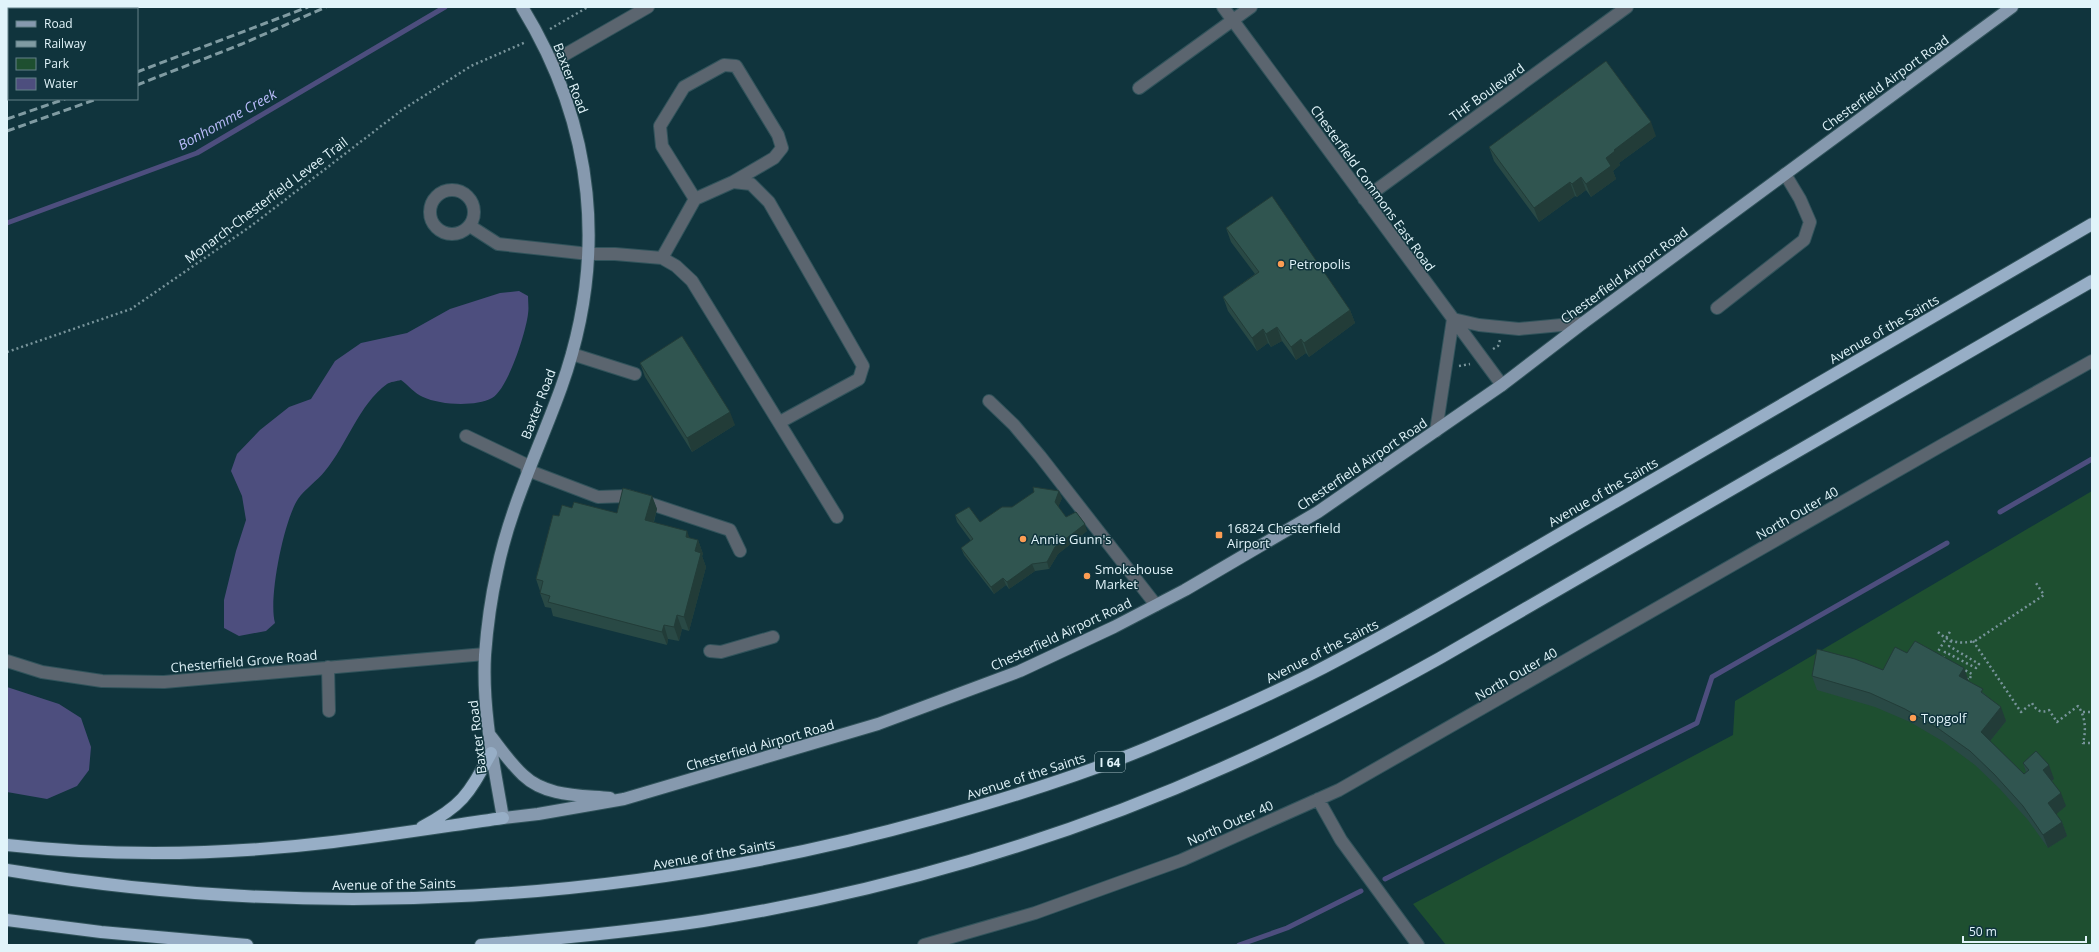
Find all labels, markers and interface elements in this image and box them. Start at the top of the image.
legend [8,8,138,100]
text: Road [44,15,73,32]
street label: Chesterfield Airport Road [1818,31,1952,135]
text: Railway [44,35,87,52]
street label: Baxter Road [549,40,593,116]
text: Park [44,55,70,72]
street label: THF Boulevard [1446,59,1528,125]
text: Water [44,75,78,92]
water label: Bonhomme Creek [174,84,281,154]
street label: Chesterfield Commons East Road [1306,101,1440,275]
street label: Monarch-Chesterfield Levee Trail [181,133,351,267]
street label: Chesterfield Airport Road [1557,223,1691,327]
place label: Petropolis [1289,255,1350,273]
marker: Petropolis [1276,259,1286,269]
street label: Avenue of the Saints [1826,290,1942,368]
street label: Baxter Road [516,366,560,442]
street label: Chesterfield Airport Road [1293,414,1431,514]
street label: Avenue of the Saints [1545,453,1661,531]
street label: North Outer 40 [1752,482,1842,544]
place label: 16824 Chesterfield Airport [1227,519,1341,552]
place label: Annie Gunn's [1031,530,1112,548]
marker: 16824 Chesterfield Airport [1214,530,1224,540]
marker: Annie Gunn's [1018,534,1028,544]
place label: Smokehouse Market [1095,560,1173,593]
marker: Smokehouse Market [1082,571,1092,581]
street label: Chesterfield Airport Road [988,593,1134,675]
street label: Avenue of the Saints [1263,615,1381,687]
street label: North Outer 40 [1471,643,1561,705]
street label: Chesterfield Grove Road [170,646,318,676]
street label: Baxter Road [464,699,490,775]
place label: Topgolf [1921,709,1967,727]
marker: Topgolf [1908,713,1918,723]
street label: Chesterfield Airport Road [684,715,836,775]
street label: Avenue of the Saints [964,748,1088,804]
road number: I 64 [1095,752,1125,772]
street label: North Outer 40 [1184,796,1276,850]
street label: Avenue of the Saints [651,834,777,874]
street label: Avenue of the Saints [332,874,456,894]
scale bar [1963,918,2086,944]
text: 50 m [1969,923,1997,940]

